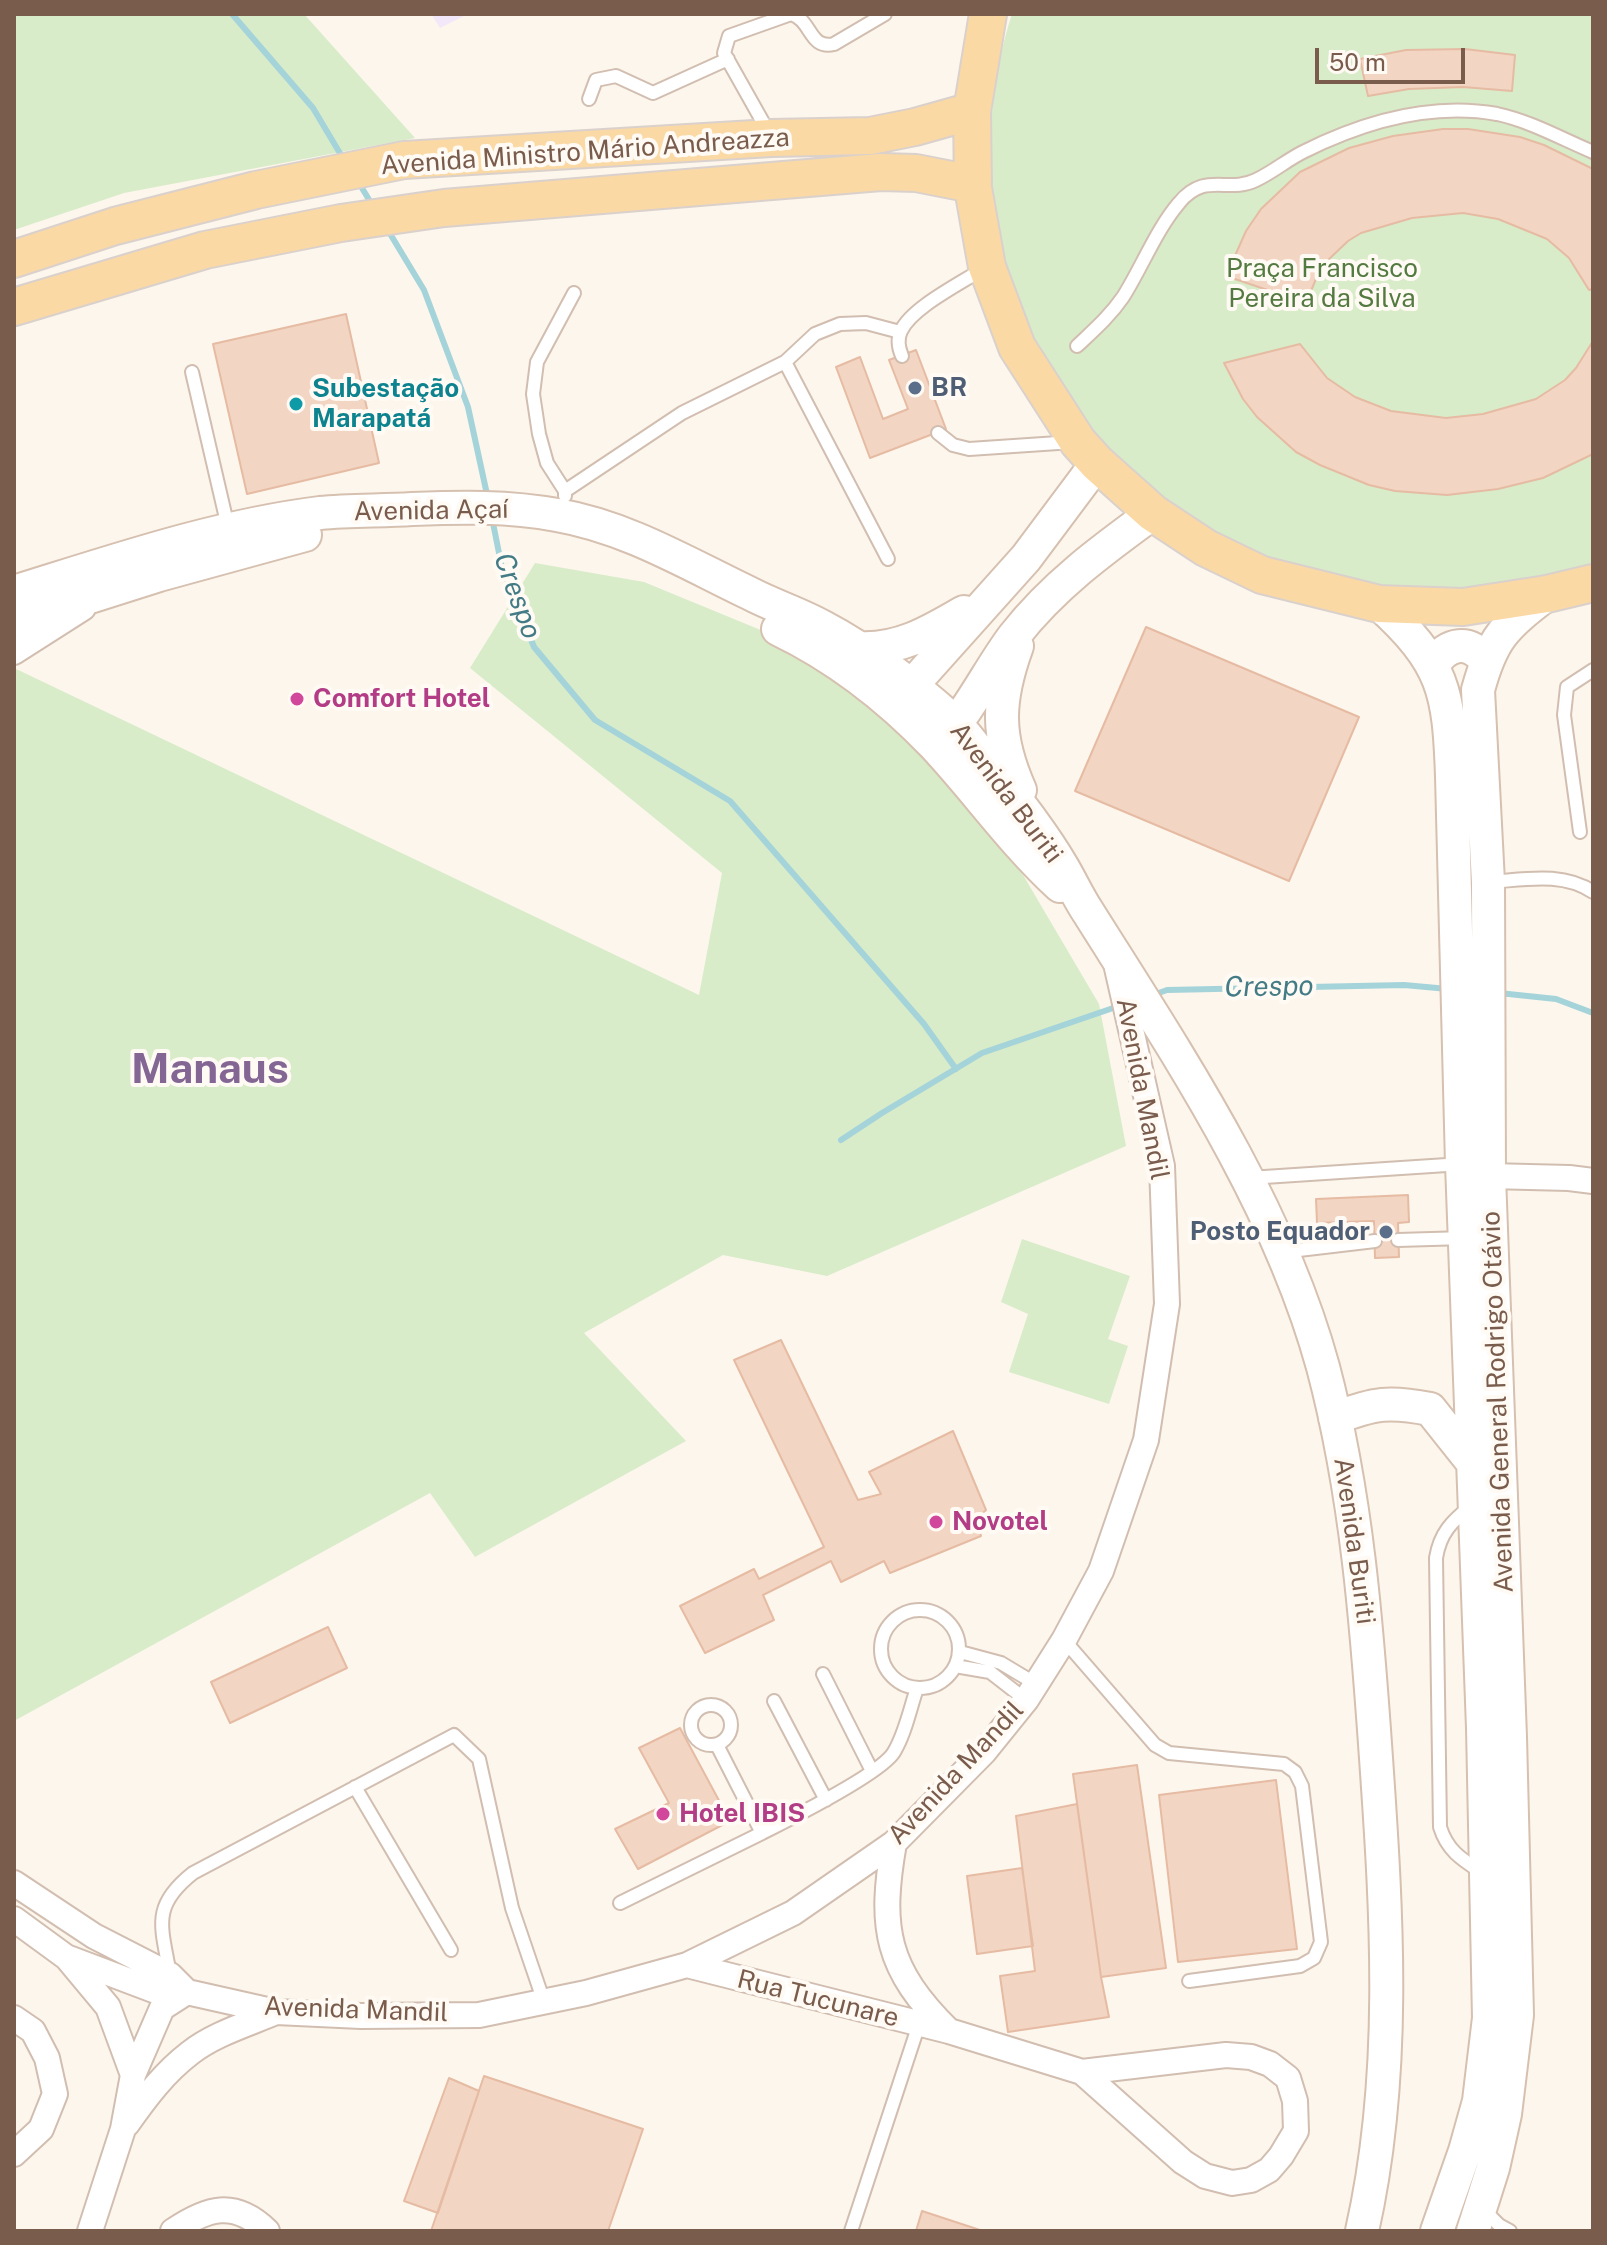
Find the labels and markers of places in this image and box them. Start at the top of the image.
place label: BR [931,372,967,404]
place label: Subestação Marapatá [312,373,459,434]
marker: BR [906,379,924,397]
marker: Subestação Marapatá [287,395,305,413]
place label: Comfort Hotel [313,683,490,715]
marker: Comfort Hotel [288,690,306,708]
place label: Posto Equador [1190,1216,1370,1248]
marker: Posto Equador [1377,1223,1395,1241]
place label: Novotel [952,1506,1048,1538]
marker: Novotel [927,1513,945,1531]
place label: Hotel IBIS [679,1798,805,1830]
marker: Hotel IBIS [654,1805,672,1823]

